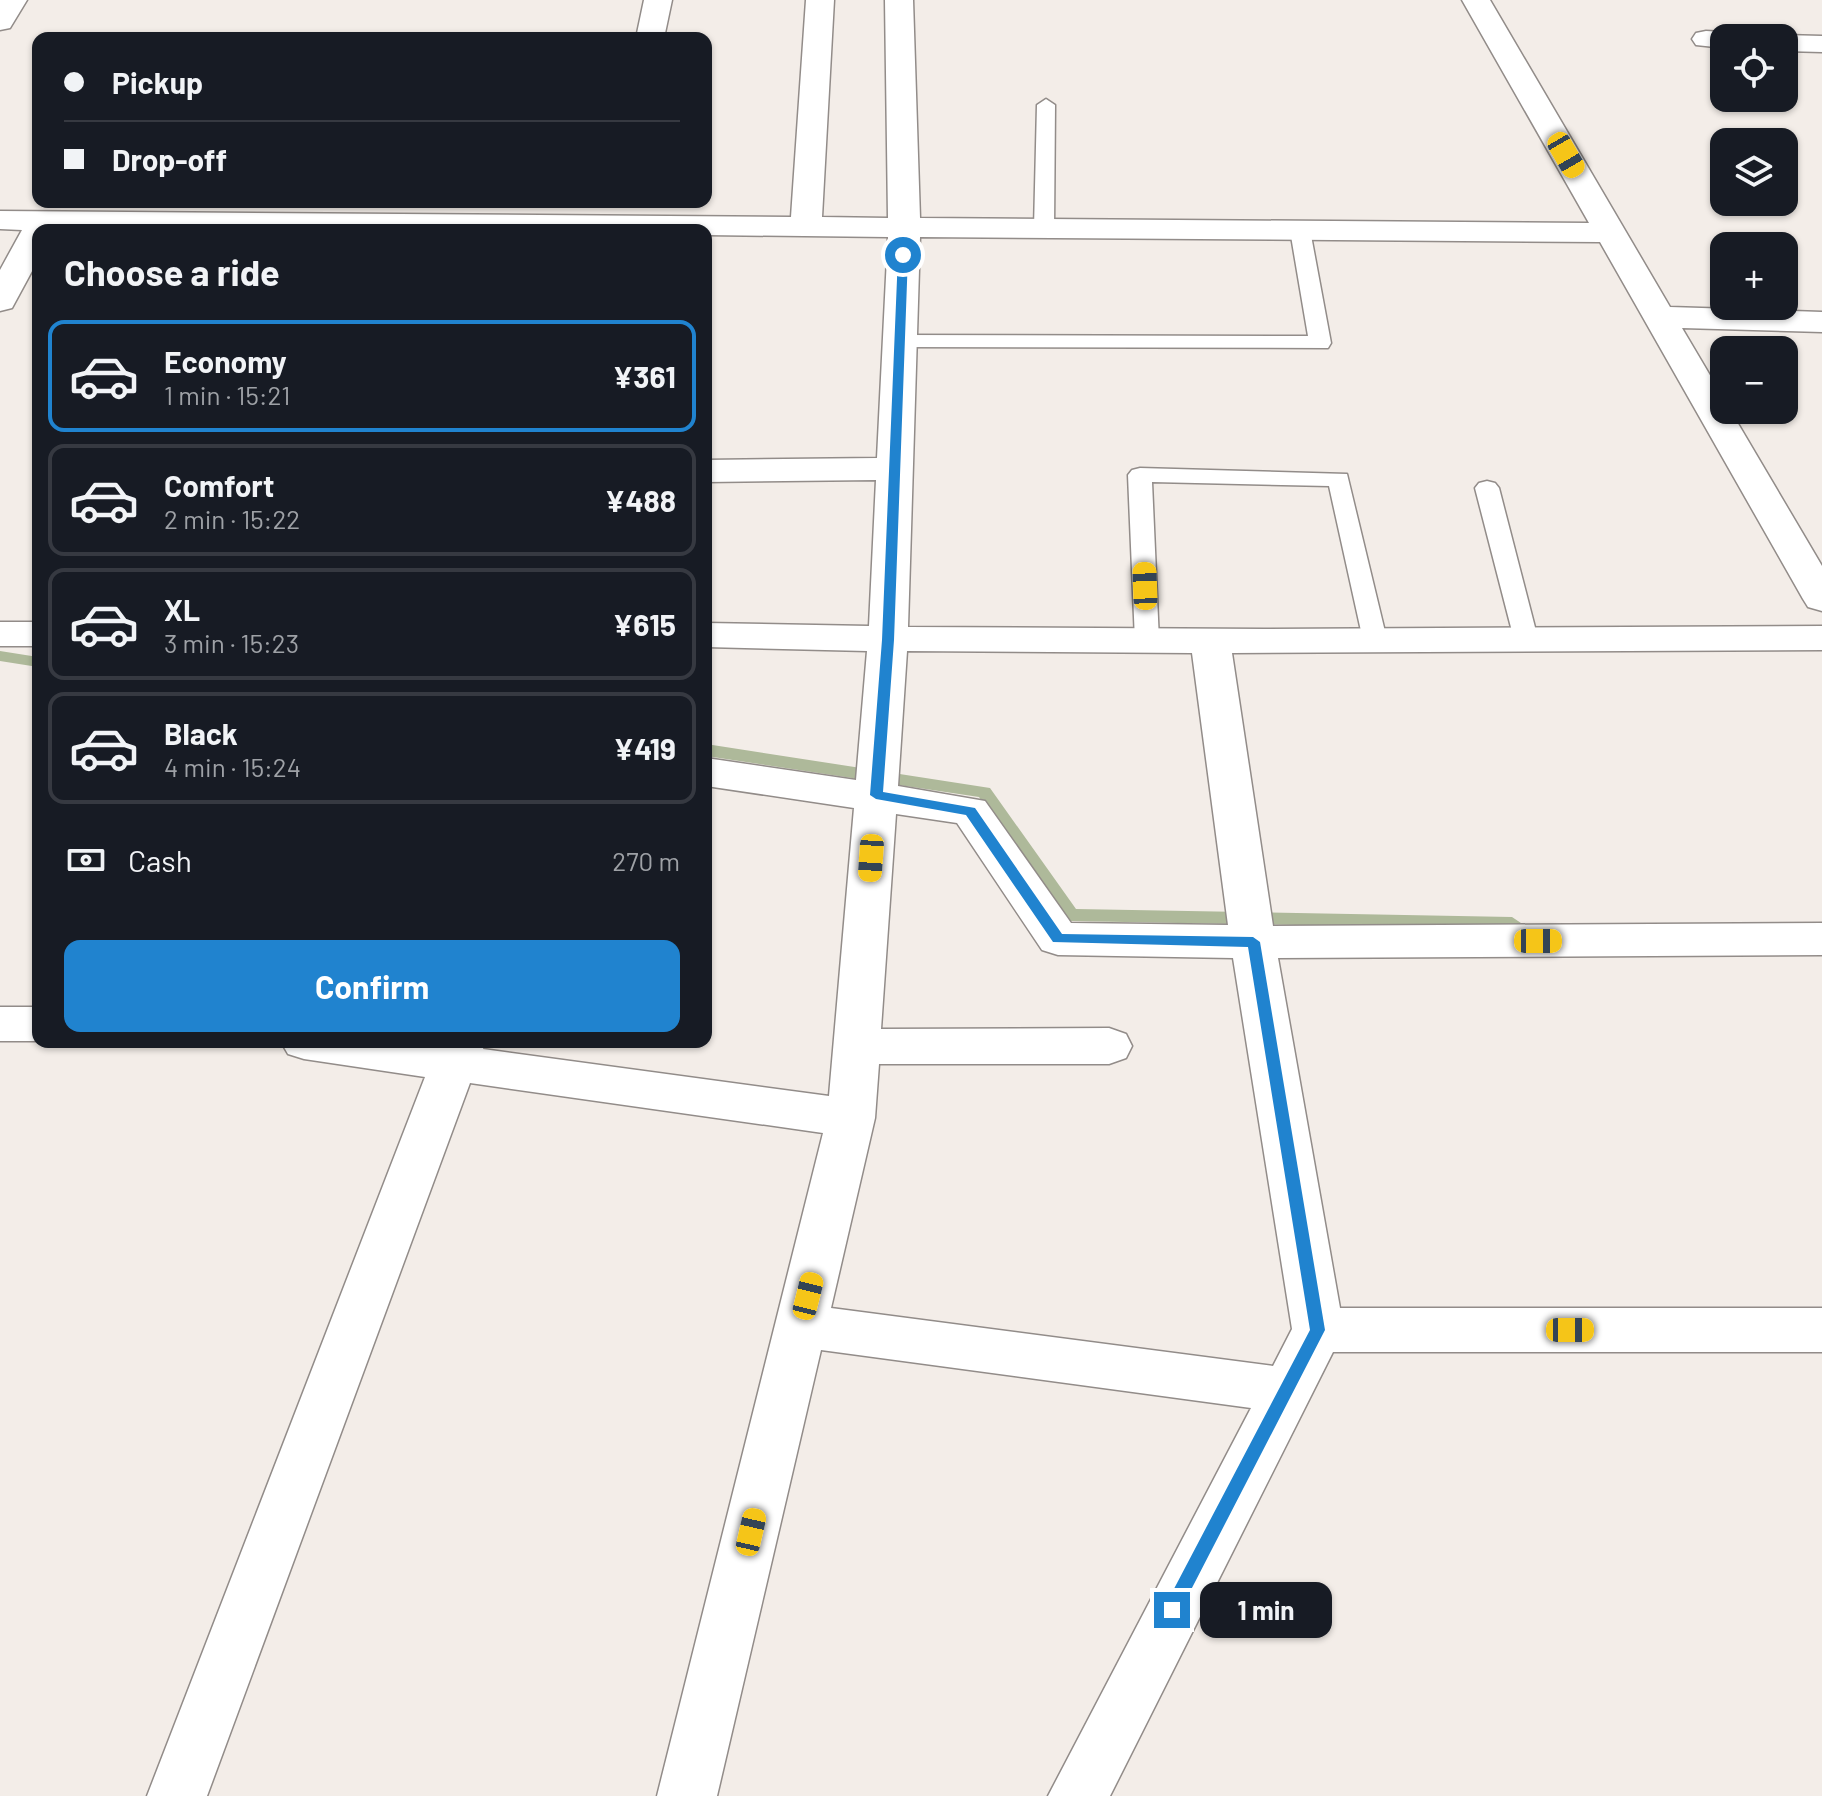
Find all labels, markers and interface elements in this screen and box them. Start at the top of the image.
map controls [1710,24,1798,424]
button: locate [1710,24,1798,112]
text: Pickup [112,64,203,100]
car [1544,128,1588,182]
button: layers [1710,128,1798,216]
text: Drop-off [112,141,227,177]
button: + [1710,232,1798,320]
route start [885,237,921,273]
text: Choose a ride [64,250,280,293]
button: − [1710,336,1798,424]
icon: car [68,340,140,412]
text: Economy [164,343,287,379]
text: ¥361 [613,358,676,394]
text: 1 min · 15:21 [164,379,290,410]
icon: car [68,464,140,536]
text: Comfort [164,467,274,503]
text: ¥488 [605,482,676,518]
text: 2 min · 15:22 [164,503,300,534]
car [1132,562,1158,610]
icon: car [68,588,140,660]
text: XL [164,591,200,627]
text: ¥615 [613,606,676,642]
text: 3 min · 15:23 [164,627,299,658]
icon: car [68,712,140,784]
text: Black [164,715,238,751]
text: ¥419 [614,730,676,766]
text: 4 min · 15:24 [164,751,301,782]
car [857,833,885,883]
icon: cash [64,838,108,882]
text: Cash [128,842,192,878]
text: 270 m [612,845,680,876]
car [1514,929,1562,953]
button: Confirm [64,940,680,1032]
car [791,1270,825,1322]
car [1546,1318,1594,1342]
car [734,1506,768,1558]
callout: 1 min [1200,1582,1332,1638]
route end [1154,1592,1190,1628]
text: 1 min [1238,1594,1294,1625]

